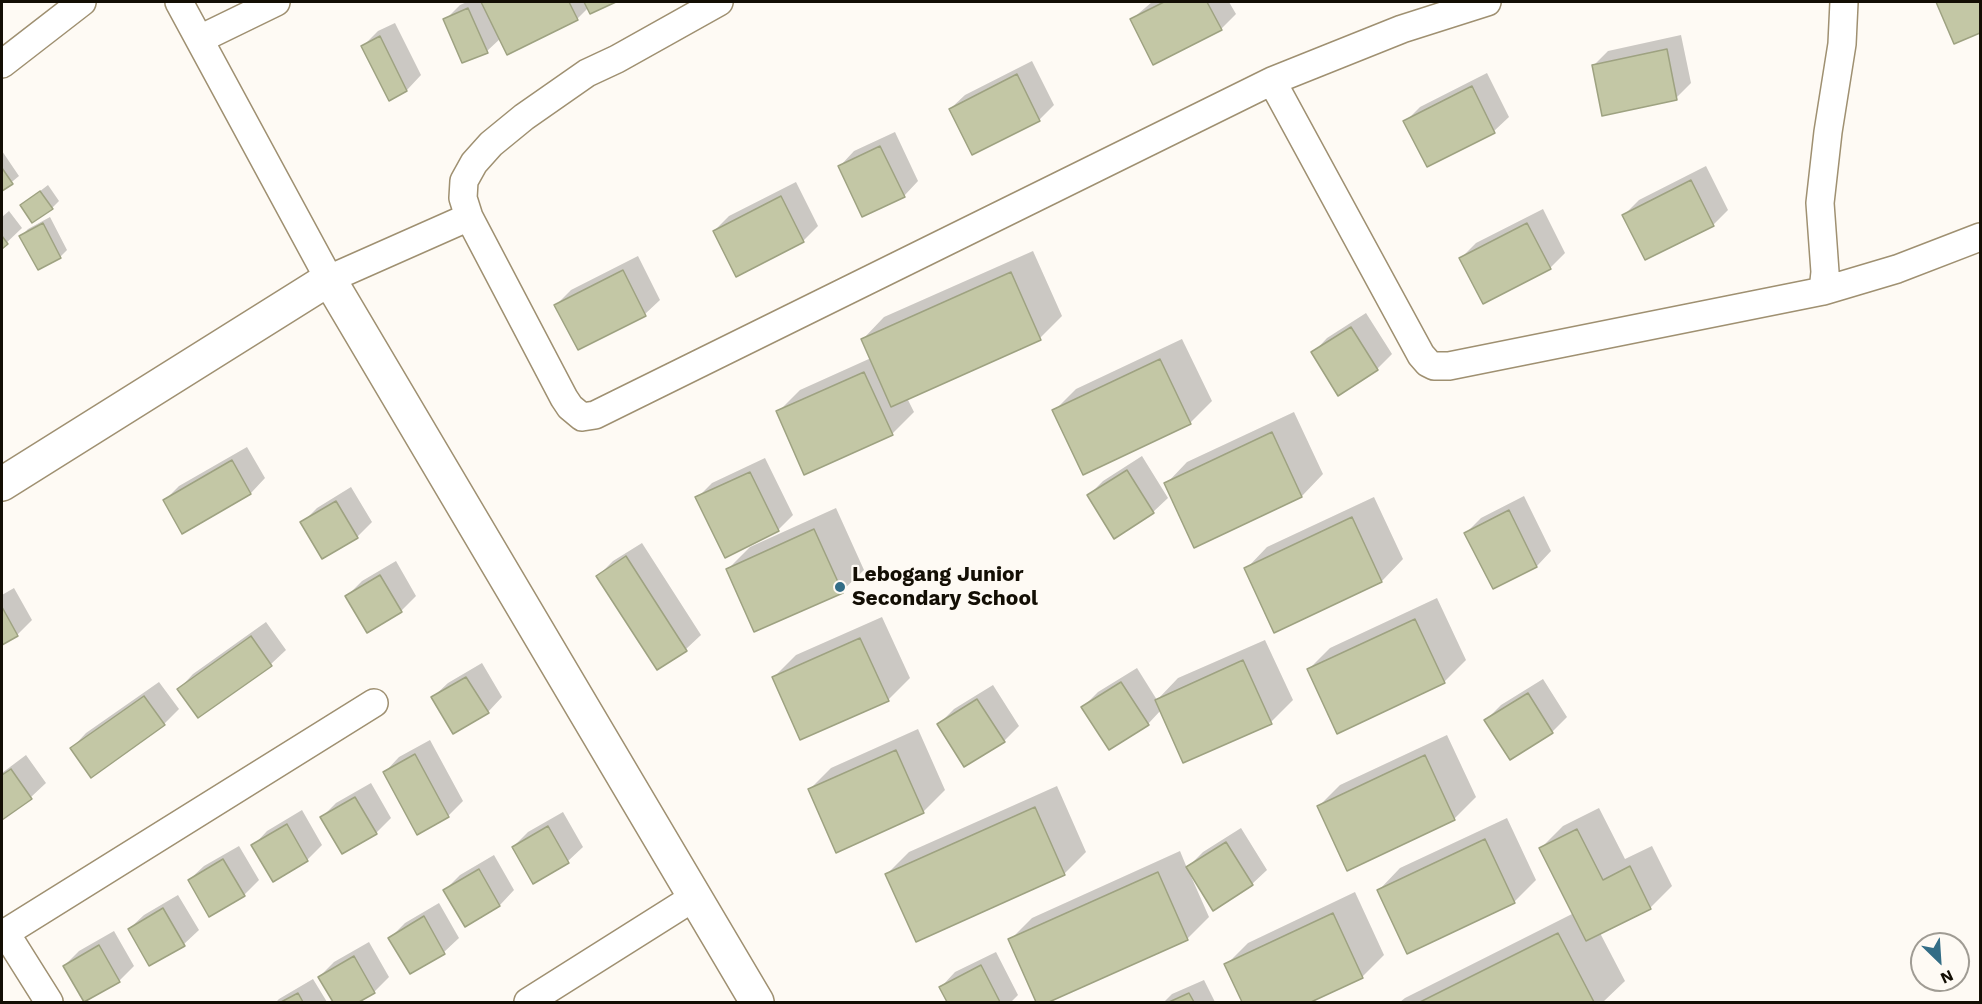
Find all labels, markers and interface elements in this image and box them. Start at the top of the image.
place label: Lebogang Junior Secondary School [852,562,1038,612]
marker: Lebogang Junior Secondary School [833,580,847,594]
north arrow [1910,932,1970,992]
text: N [1938,966,1956,988]

